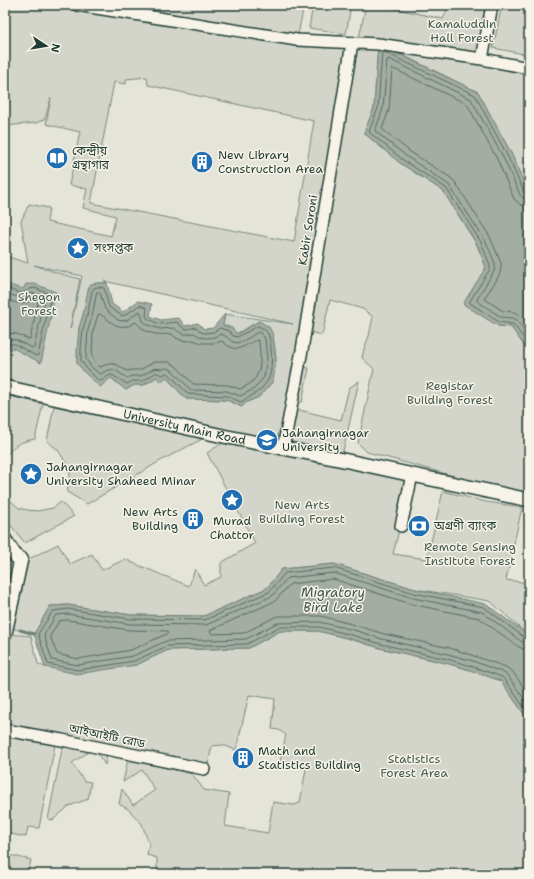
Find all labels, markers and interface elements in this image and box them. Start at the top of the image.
park label: Kamaluddin Hall Forest [428,16,496,46]
north arrow [26,26,66,66]
text: N [47,42,64,54]
place label: কেন্দ্রীয় গ্রন্থাগার [72,143,110,173]
library icon: কেন্দ্রীয় গ্রন্থাগার [44,145,70,171]
place label: New Library Construction Area [218,147,323,177]
building icon: New Library Construction Area [189,149,215,175]
street label: Kabir Soroni [295,194,321,266]
place icon: সংসপ্তক [65,235,91,261]
place label: সংসপ্তক [93,240,133,256]
park label: Shegon Forest [18,289,60,319]
park label: Registar Building Forest [407,378,493,408]
street label: University Main Road [122,406,248,448]
place label: Jahangirnagar University [282,425,369,455]
school or university icon: Jahangirnagar University [254,427,280,453]
place label: Jahangirnagar University Shaheed Minar [46,459,197,489]
place icon: Jahangirnagar University Shaheed Minar [18,461,44,487]
place icon: Murad Chattor [219,487,245,513]
park label: New Arts Building Forest [259,497,345,527]
place label: New Arts Building [123,504,178,534]
building icon: New Arts Building [180,506,206,532]
place label: Murad Chattor [210,513,255,543]
bank icon: অগ্রণী ব্যাংক [406,513,432,539]
place label: অগ্রণী ব্যাংক [433,518,497,534]
park label: Remote Sensing Institute Forest [424,539,516,569]
water label: Migratory Bird Lake [301,584,365,616]
street label: আইআইটি রোড [66,720,147,752]
place label: Math and Statistics Building [258,743,361,773]
building icon: Math and Statistics Building [230,745,256,771]
park label: Statistics Forest Area [380,751,448,781]

